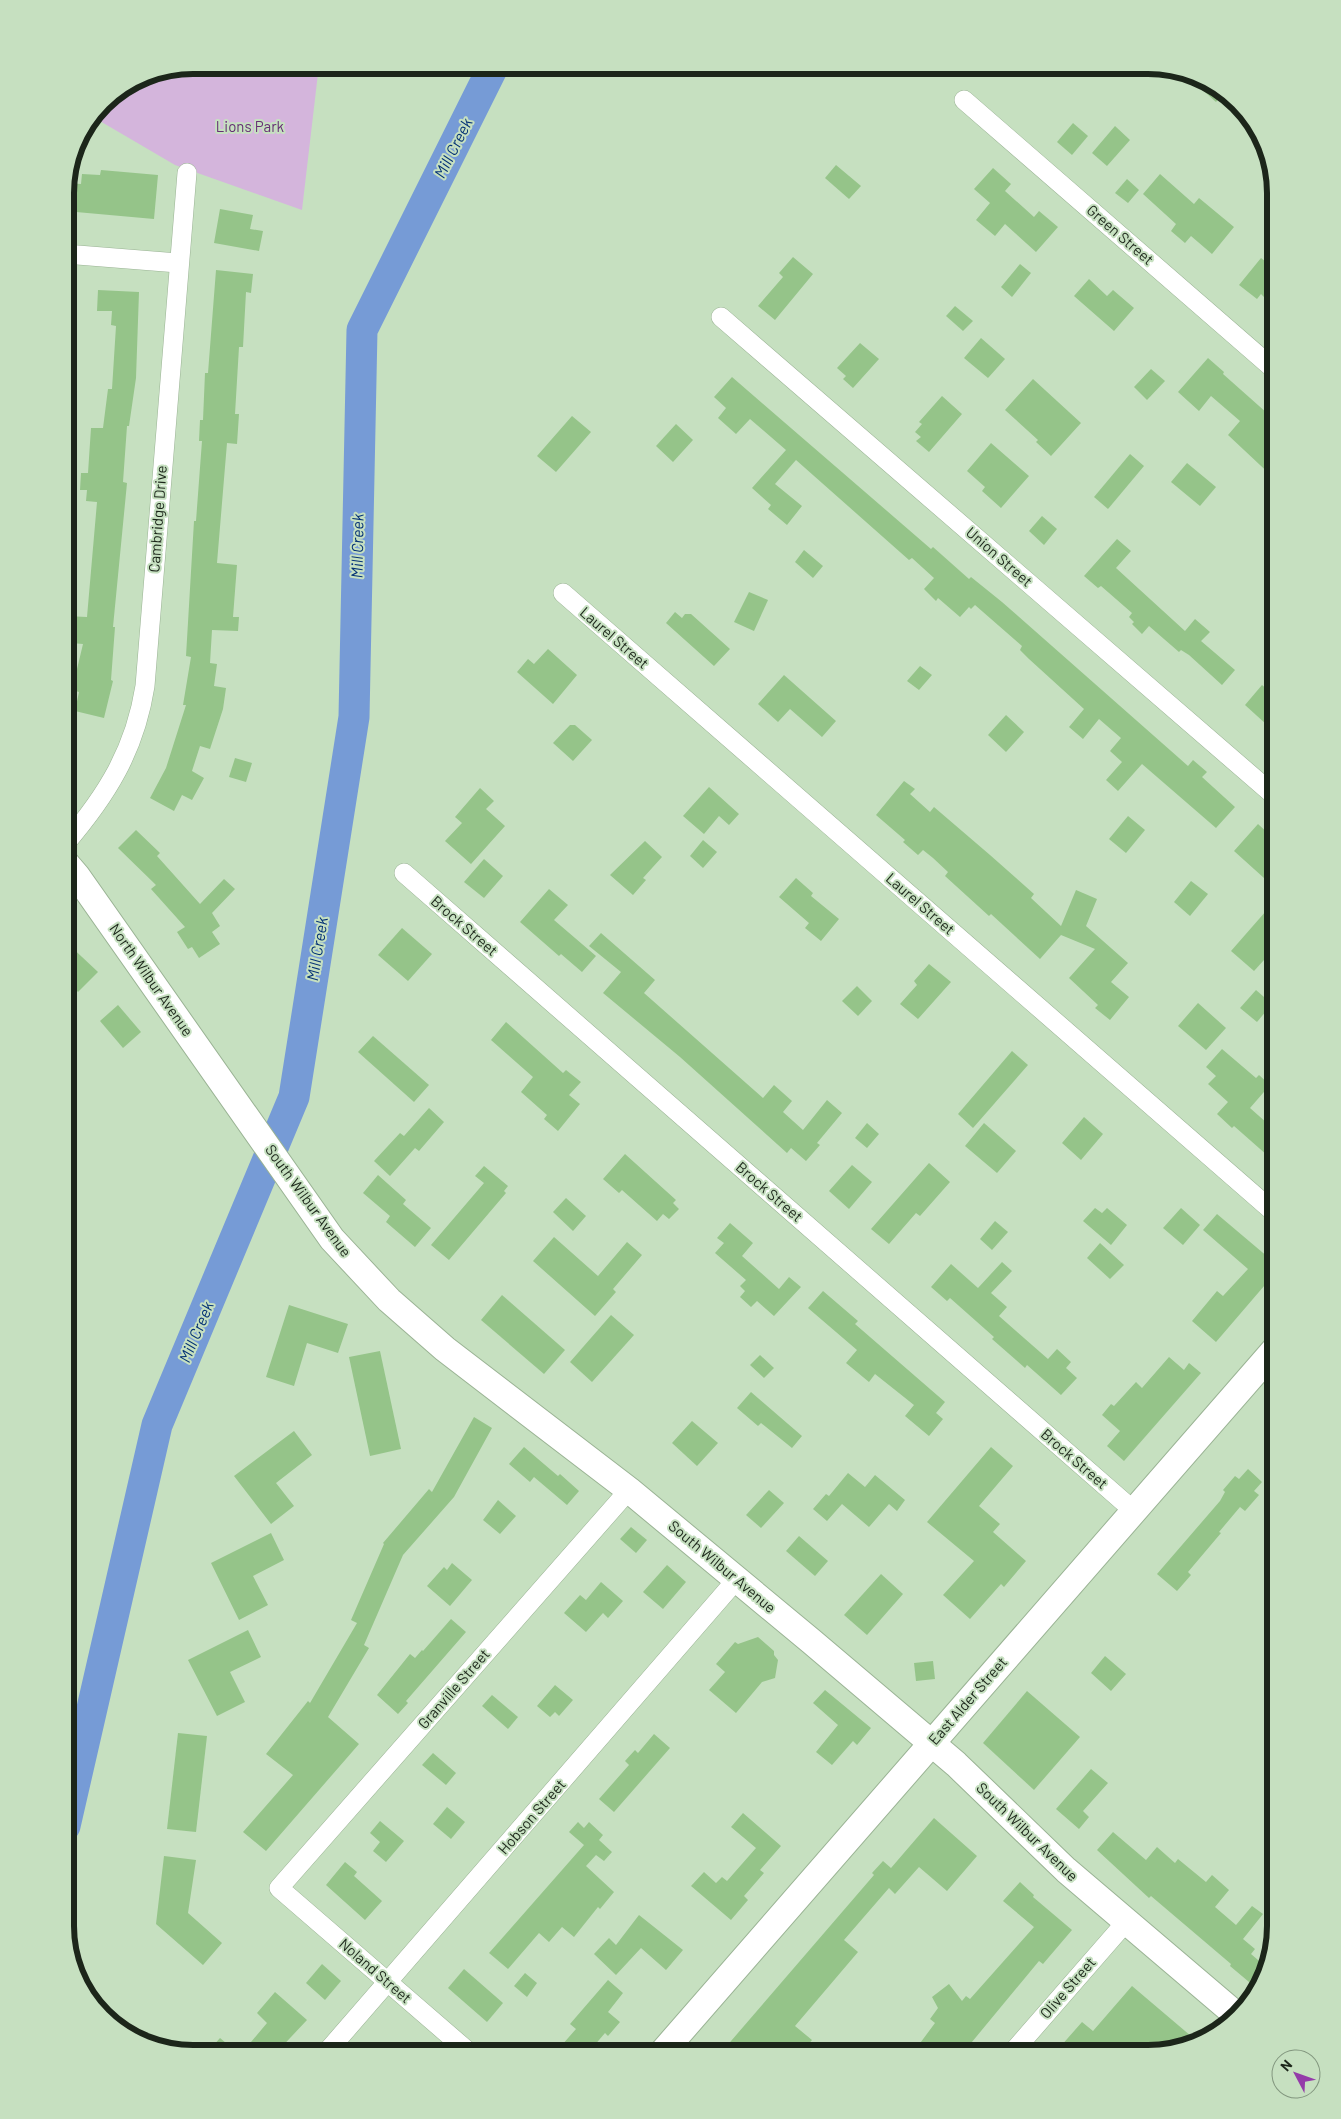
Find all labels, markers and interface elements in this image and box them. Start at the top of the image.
water label: Mill Creek [429,114,476,181]
park label: Lions Park [216,117,285,135]
street label: Green Street [1084,200,1158,268]
street label: Cambridge Drive [144,465,170,573]
water label: Mill Creek [346,513,367,578]
street label: Union Street [963,523,1036,590]
street label: Laurel Street [577,603,653,672]
street label: Laurel Street [883,869,959,938]
street label: Brock Street [428,891,502,959]
water label: Mill Creek [302,915,331,982]
street label: North Wilbur Avenue [106,920,197,1039]
street label: South Wilbur Avenue [262,1141,356,1260]
street label: Brock Street [733,1157,807,1225]
water label: Mill Creek [174,1298,217,1365]
street label: Brock Street [1038,1424,1112,1492]
street label: South Wilbur Avenue [665,1516,780,1616]
street label: Granville Street [414,1645,493,1732]
street label: East Alder Street [924,1653,1010,1748]
street label: Hobson Street [494,1775,569,1858]
street label: South Wilbur Avenue [973,1778,1082,1884]
street label: Noland Street [336,1934,415,2006]
street label: Olive Street [1036,1953,1099,2022]
north arrow [1271,2049,1321,2099]
text: N [1276,2056,1295,2074]

